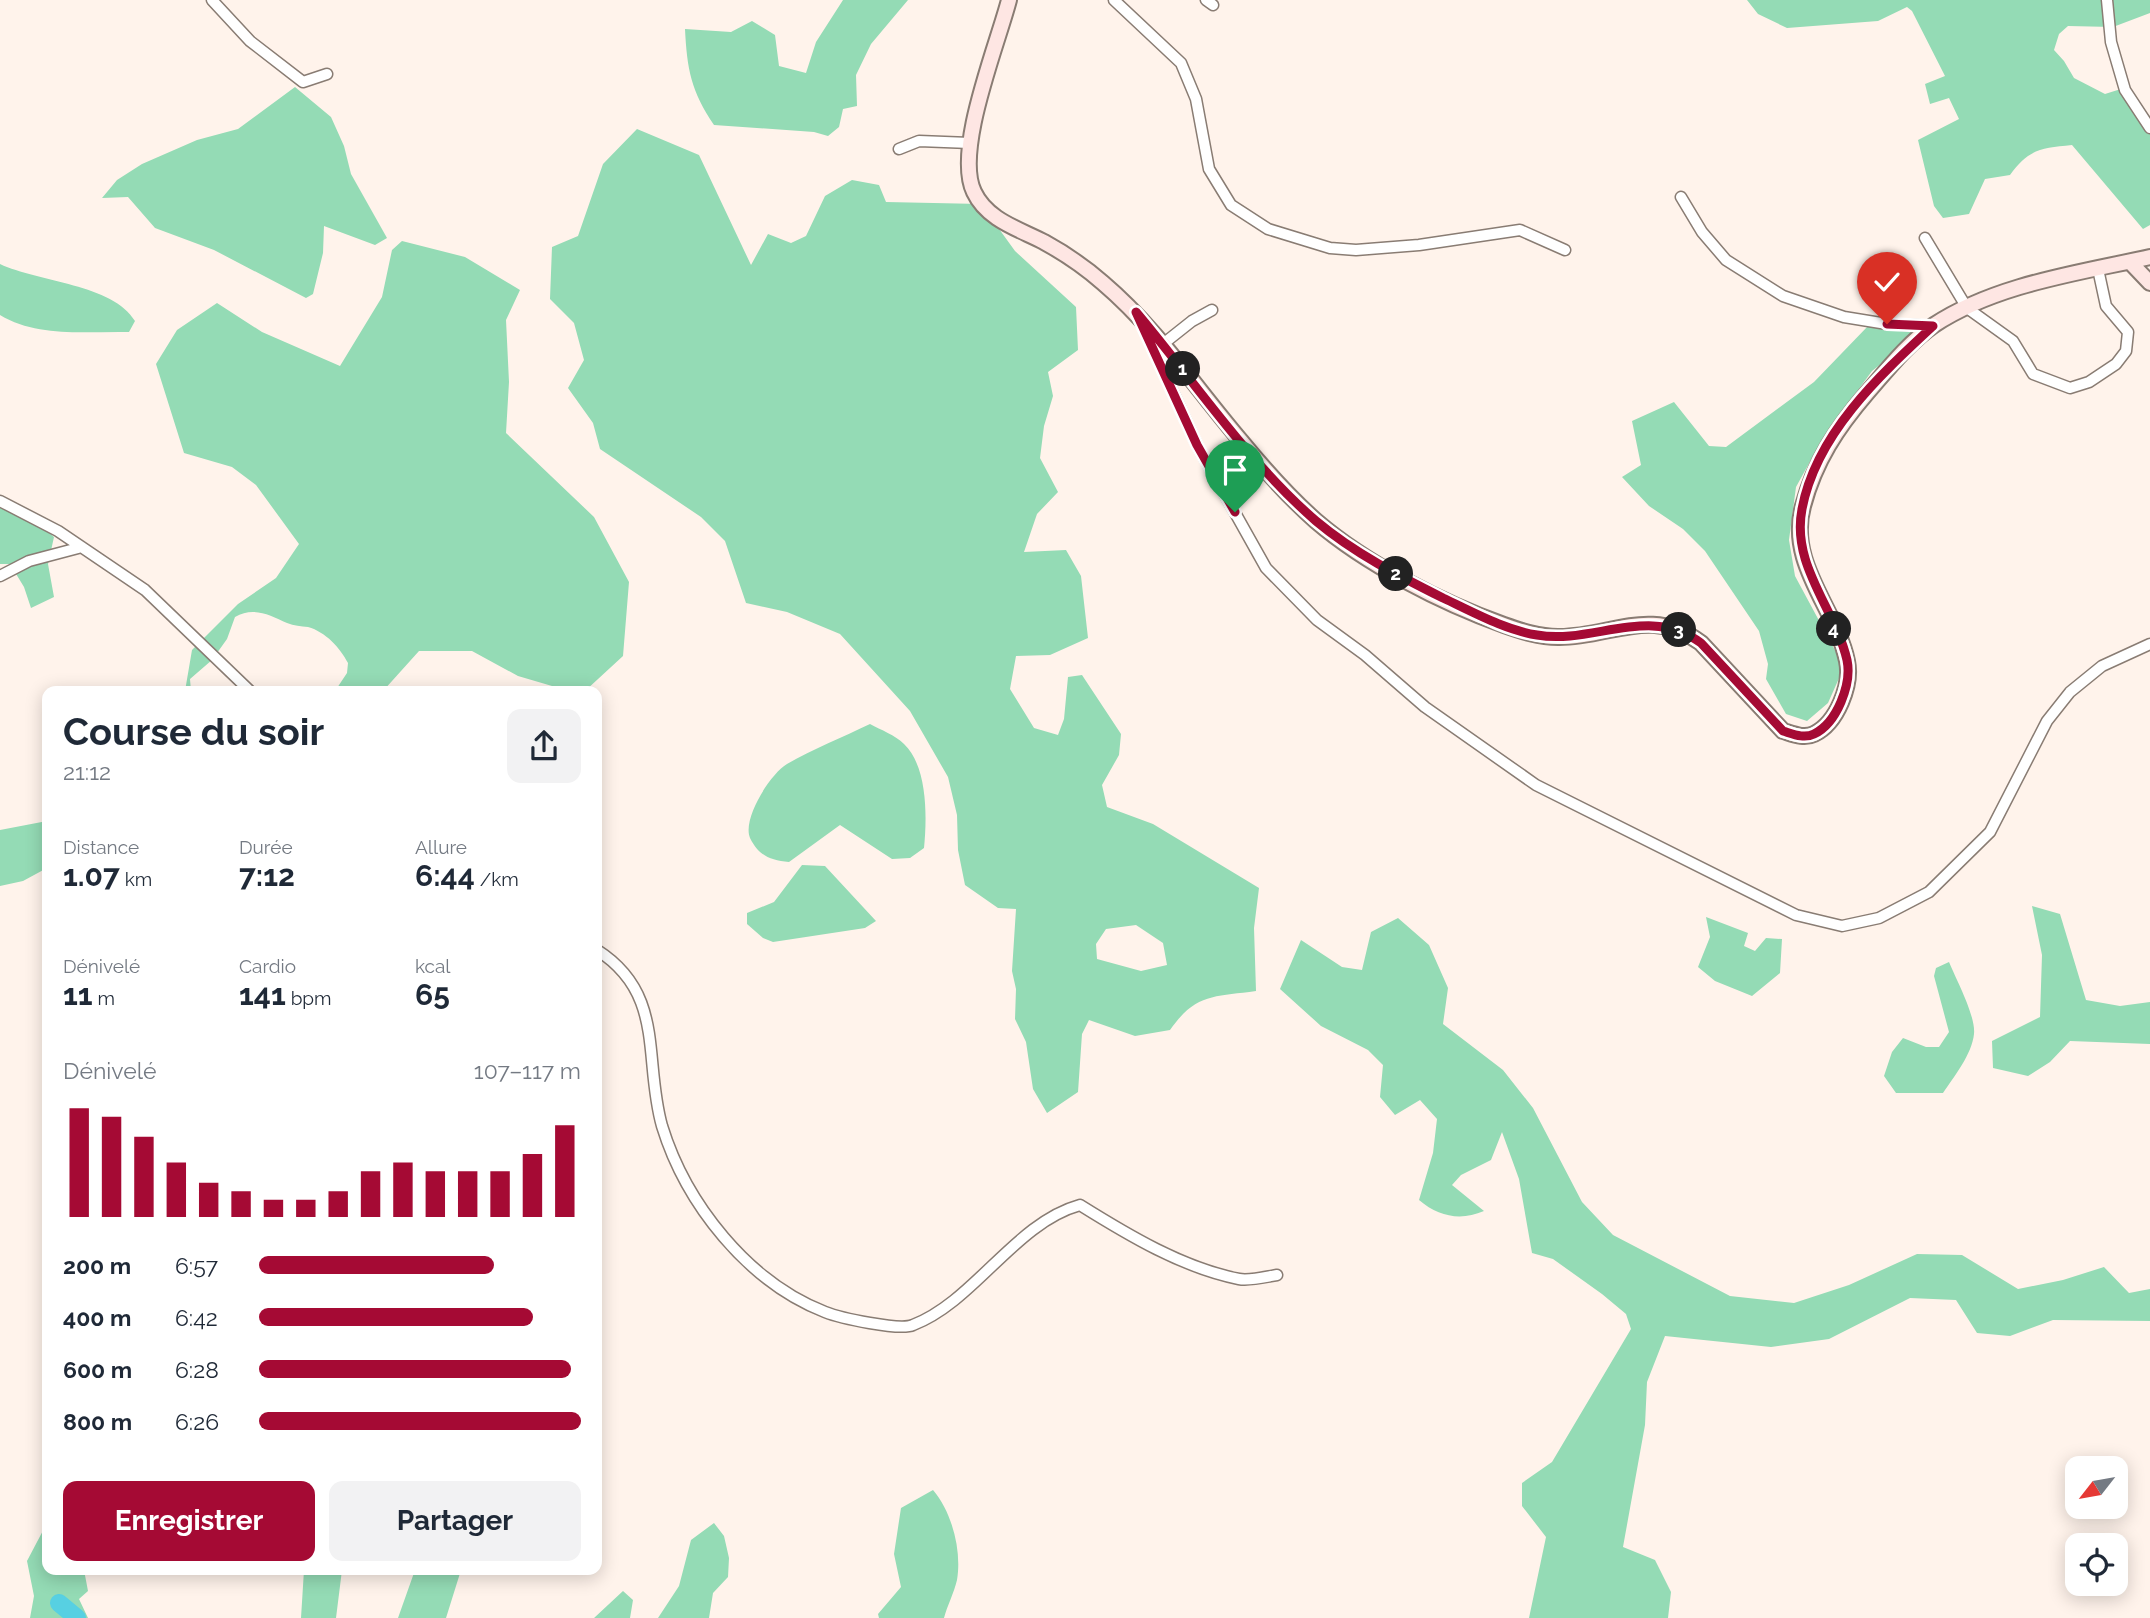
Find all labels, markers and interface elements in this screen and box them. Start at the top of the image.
pin [1857,252,1917,324]
icon: check [1868,263,1906,301]
pin: 1 [1166,352,1200,386]
text: 1 [1178,357,1187,379]
pin [1205,440,1265,512]
icon: arrive [1216,451,1254,489]
pin: 2 [1378,556,1414,592]
text: 2 [1390,562,1401,584]
pin: 3 [1662,612,1696,648]
pin: 4 [1816,612,1852,646]
text: 4 [1828,617,1839,639]
text: 3 [1673,618,1684,640]
text: Course du soir [63,709,324,754]
button: share [507,709,581,783]
text: 21:12 [63,758,111,785]
text: Distance [63,836,139,858]
text: Durée [239,836,293,858]
text: Allure [415,836,467,858]
text: 1.07 [63,858,120,893]
text: 7:12 [239,858,295,893]
text: 6:44 [415,858,475,893]
text: km [120,868,152,890]
text: /km [475,868,519,890]
text: Dénivelé [63,955,140,977]
text: Cardio [239,955,296,977]
text: kcal [415,955,451,977]
text: 11 [63,977,93,1012]
text: 141 [239,977,286,1012]
text: 65 [415,977,450,1012]
text: m [93,987,115,1009]
text: bpm [286,987,332,1009]
text: Dénivelé [63,1057,156,1084]
text: 107–117 m [474,1057,581,1084]
text: 200 m [63,1252,131,1279]
text: 6:57 [175,1252,218,1279]
text: 400 m [63,1304,131,1331]
text: 6:42 [175,1304,218,1331]
text: 600 m [63,1356,132,1383]
text: 6:28 [175,1356,219,1383]
text: 800 m [63,1408,132,1435]
text: 6:26 [175,1408,219,1435]
north arrow [2065,1456,2128,1519]
map controls [2065,1456,2128,1596]
button: Enregistrer [63,1481,315,1561]
button: Partager [329,1481,581,1561]
button: locate [2065,1533,2128,1596]

